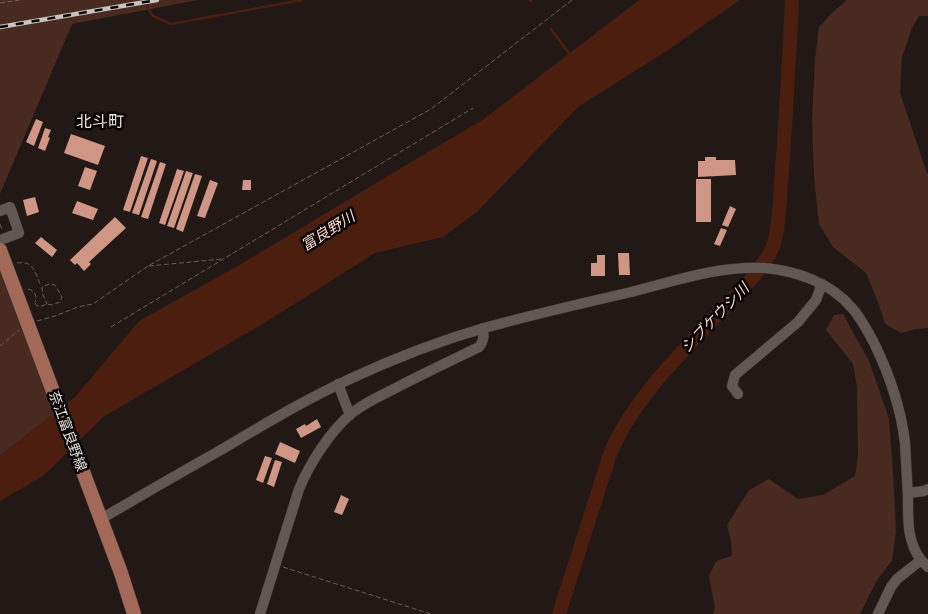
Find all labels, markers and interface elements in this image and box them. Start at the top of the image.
district label: 北斗町 [76,111,124,131]
water label: 富良野川 [297,206,360,255]
water label: シブケウシ川 [677,277,754,357]
street label: 奈江富良野線 [45,388,91,474]

